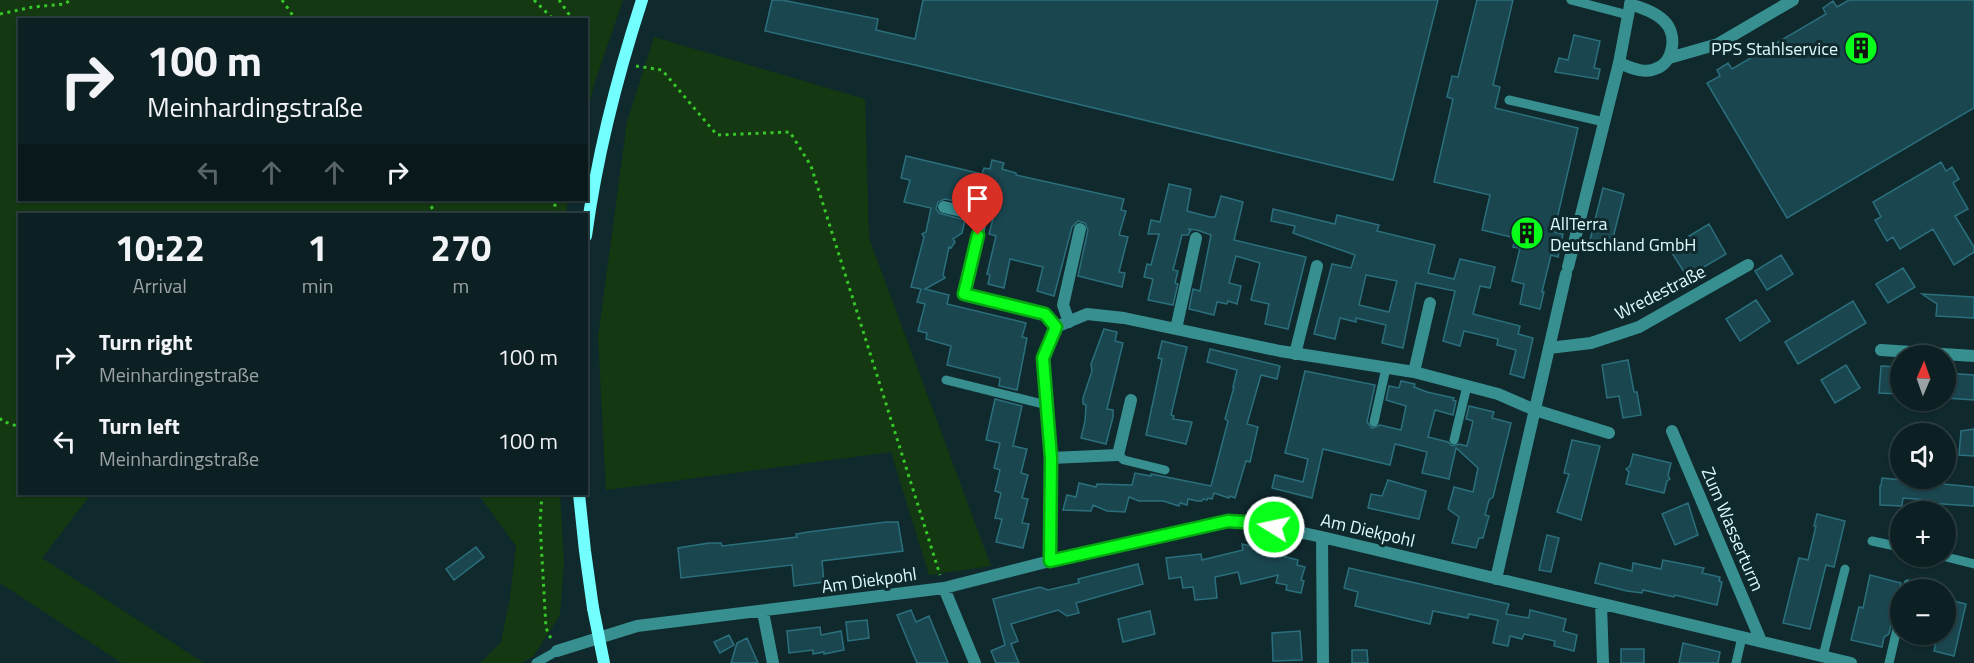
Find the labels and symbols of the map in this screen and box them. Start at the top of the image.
building icon: PPS Stahlservice [1843,30,1879,66]
place label: PPS Stahlservice [1711,35,1838,62]
pin [952,173,1003,235]
place label: AllTerra Deutschland GmbH [1550,210,1696,258]
building icon: AllTerra Deutschland GmbH [1509,215,1545,251]
street label: Wredestraße [1610,258,1710,326]
north arrow [1890,345,1956,411]
street label: Zum Wasserturm [1695,463,1771,595]
position arrow [1242,495,1306,559]
street label: Am Diekpohl [1318,506,1418,554]
street label: Am Diekpohl [820,560,918,600]

